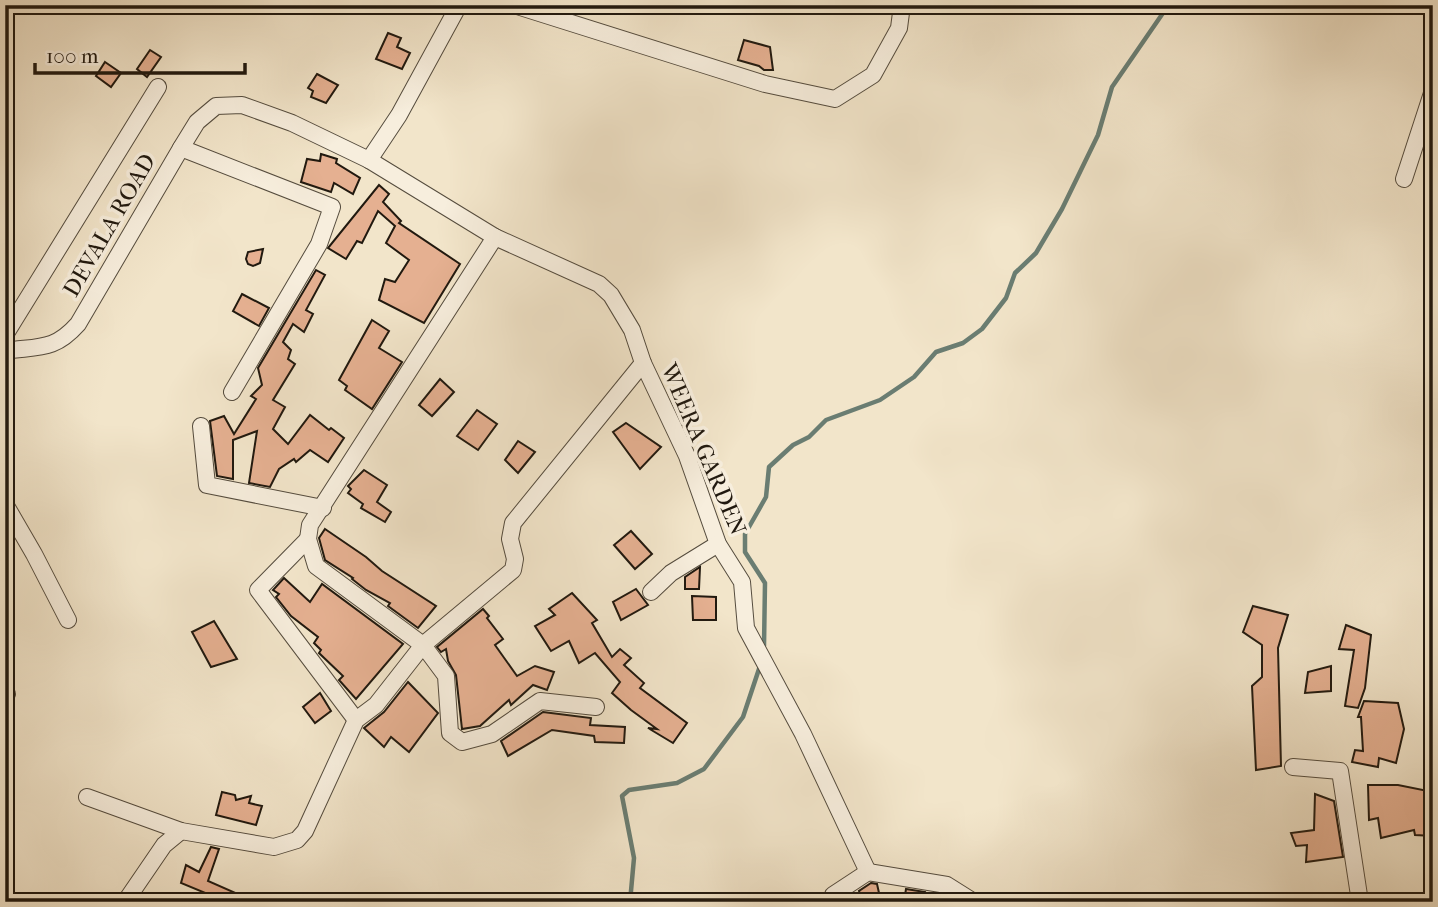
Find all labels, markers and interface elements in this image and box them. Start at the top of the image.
scale bar [35,32,245,76]
text: 100 m [46,44,99,68]
street label: DEVALA ROAD [58,149,161,301]
street label: WEERA GARDEN [655,358,752,539]

